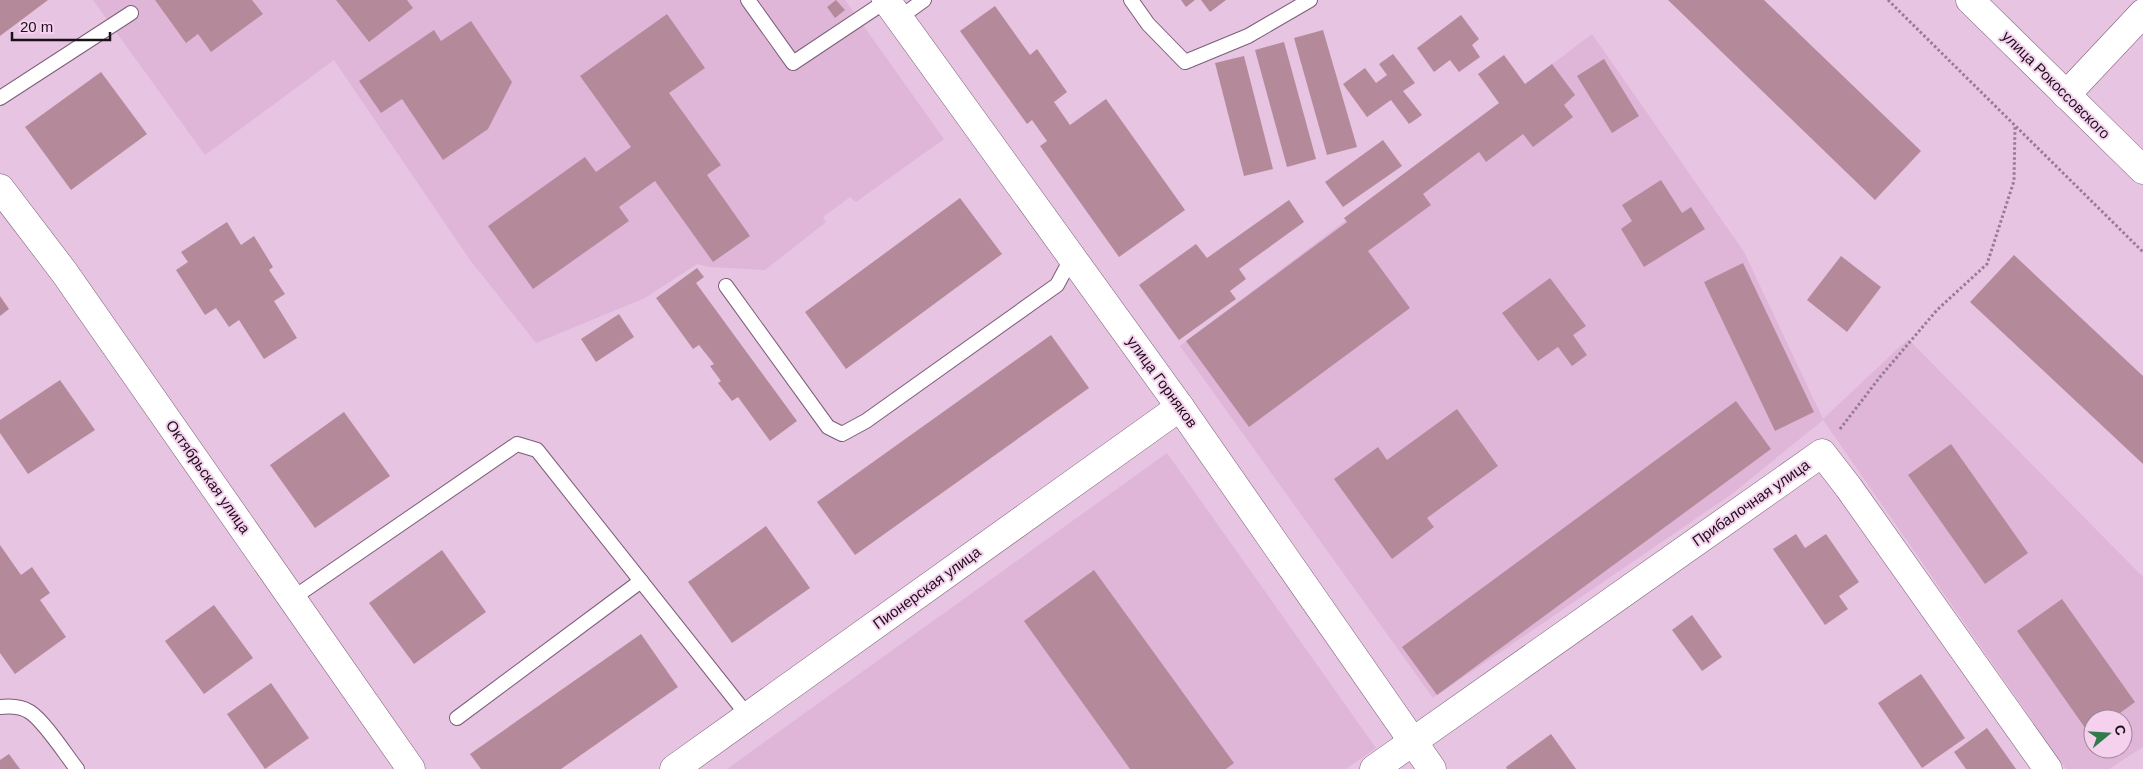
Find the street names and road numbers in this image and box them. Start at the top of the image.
street label: улица Рокоссовского [1999,27,2114,142]
street label: улица Горняков [1124,333,1201,431]
street label: Октябрьская улица [163,417,254,537]
street label: Прибалочная улица [1689,455,1813,549]
street label: Пионерская улица [870,543,984,632]

